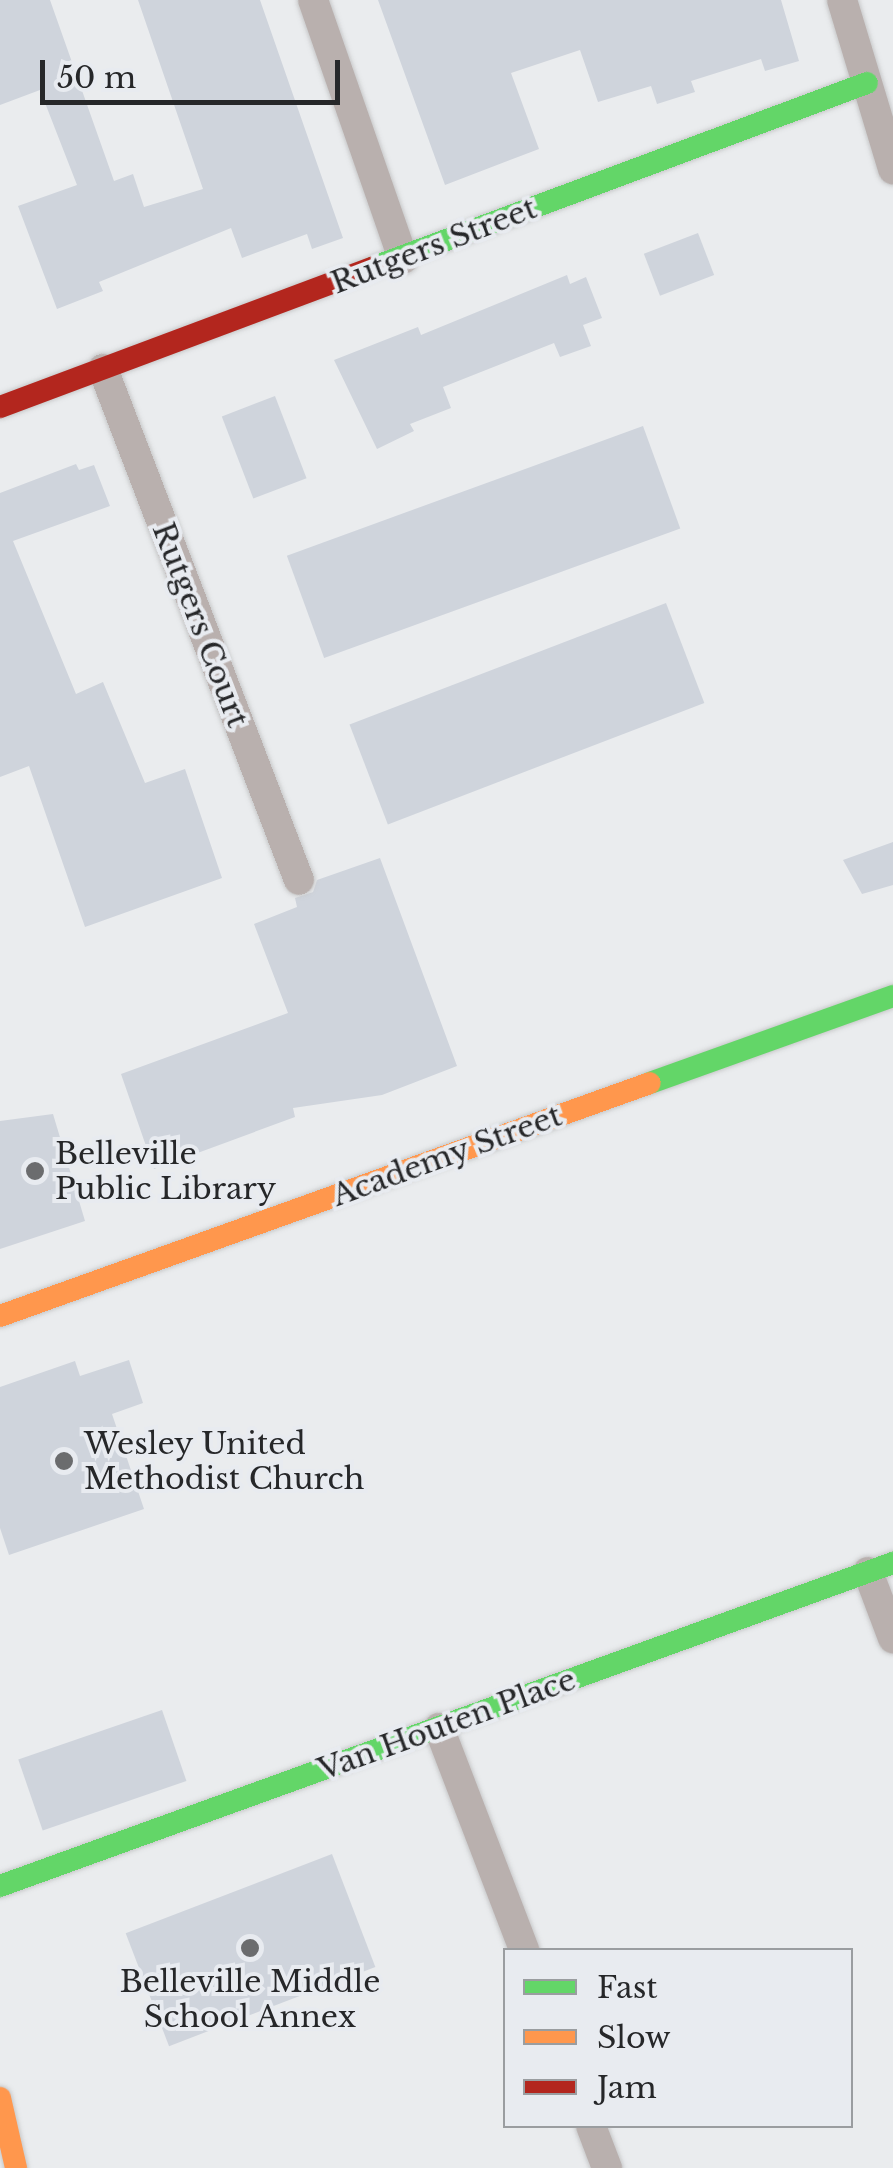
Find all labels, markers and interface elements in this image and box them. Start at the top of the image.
scale bar [45,40,345,102]
text: 50 m [57,59,136,96]
street label: Rutgers Street [326,190,542,302]
street label: Rutgers Court [144,518,256,732]
street label: Academy Street [327,1098,567,1214]
place label: Belleville Public Library [55,1136,276,1206]
marker: Belleville Public Library [24,1160,46,1182]
place label: Wesley United Methodist Church [84,1426,364,1496]
marker: Wesley United Methodist Church [53,1450,75,1472]
street label: Van Houten Place [313,1662,581,1788]
marker: Belleville Middle School Annex [239,1937,261,1959]
legend [503,1948,853,2128]
place label: Belleville Middle School Annex [120,1964,380,2034]
text: Fast [597,1969,658,2006]
text: Slow [597,2019,671,2056]
text: Jam [597,2069,657,2106]

